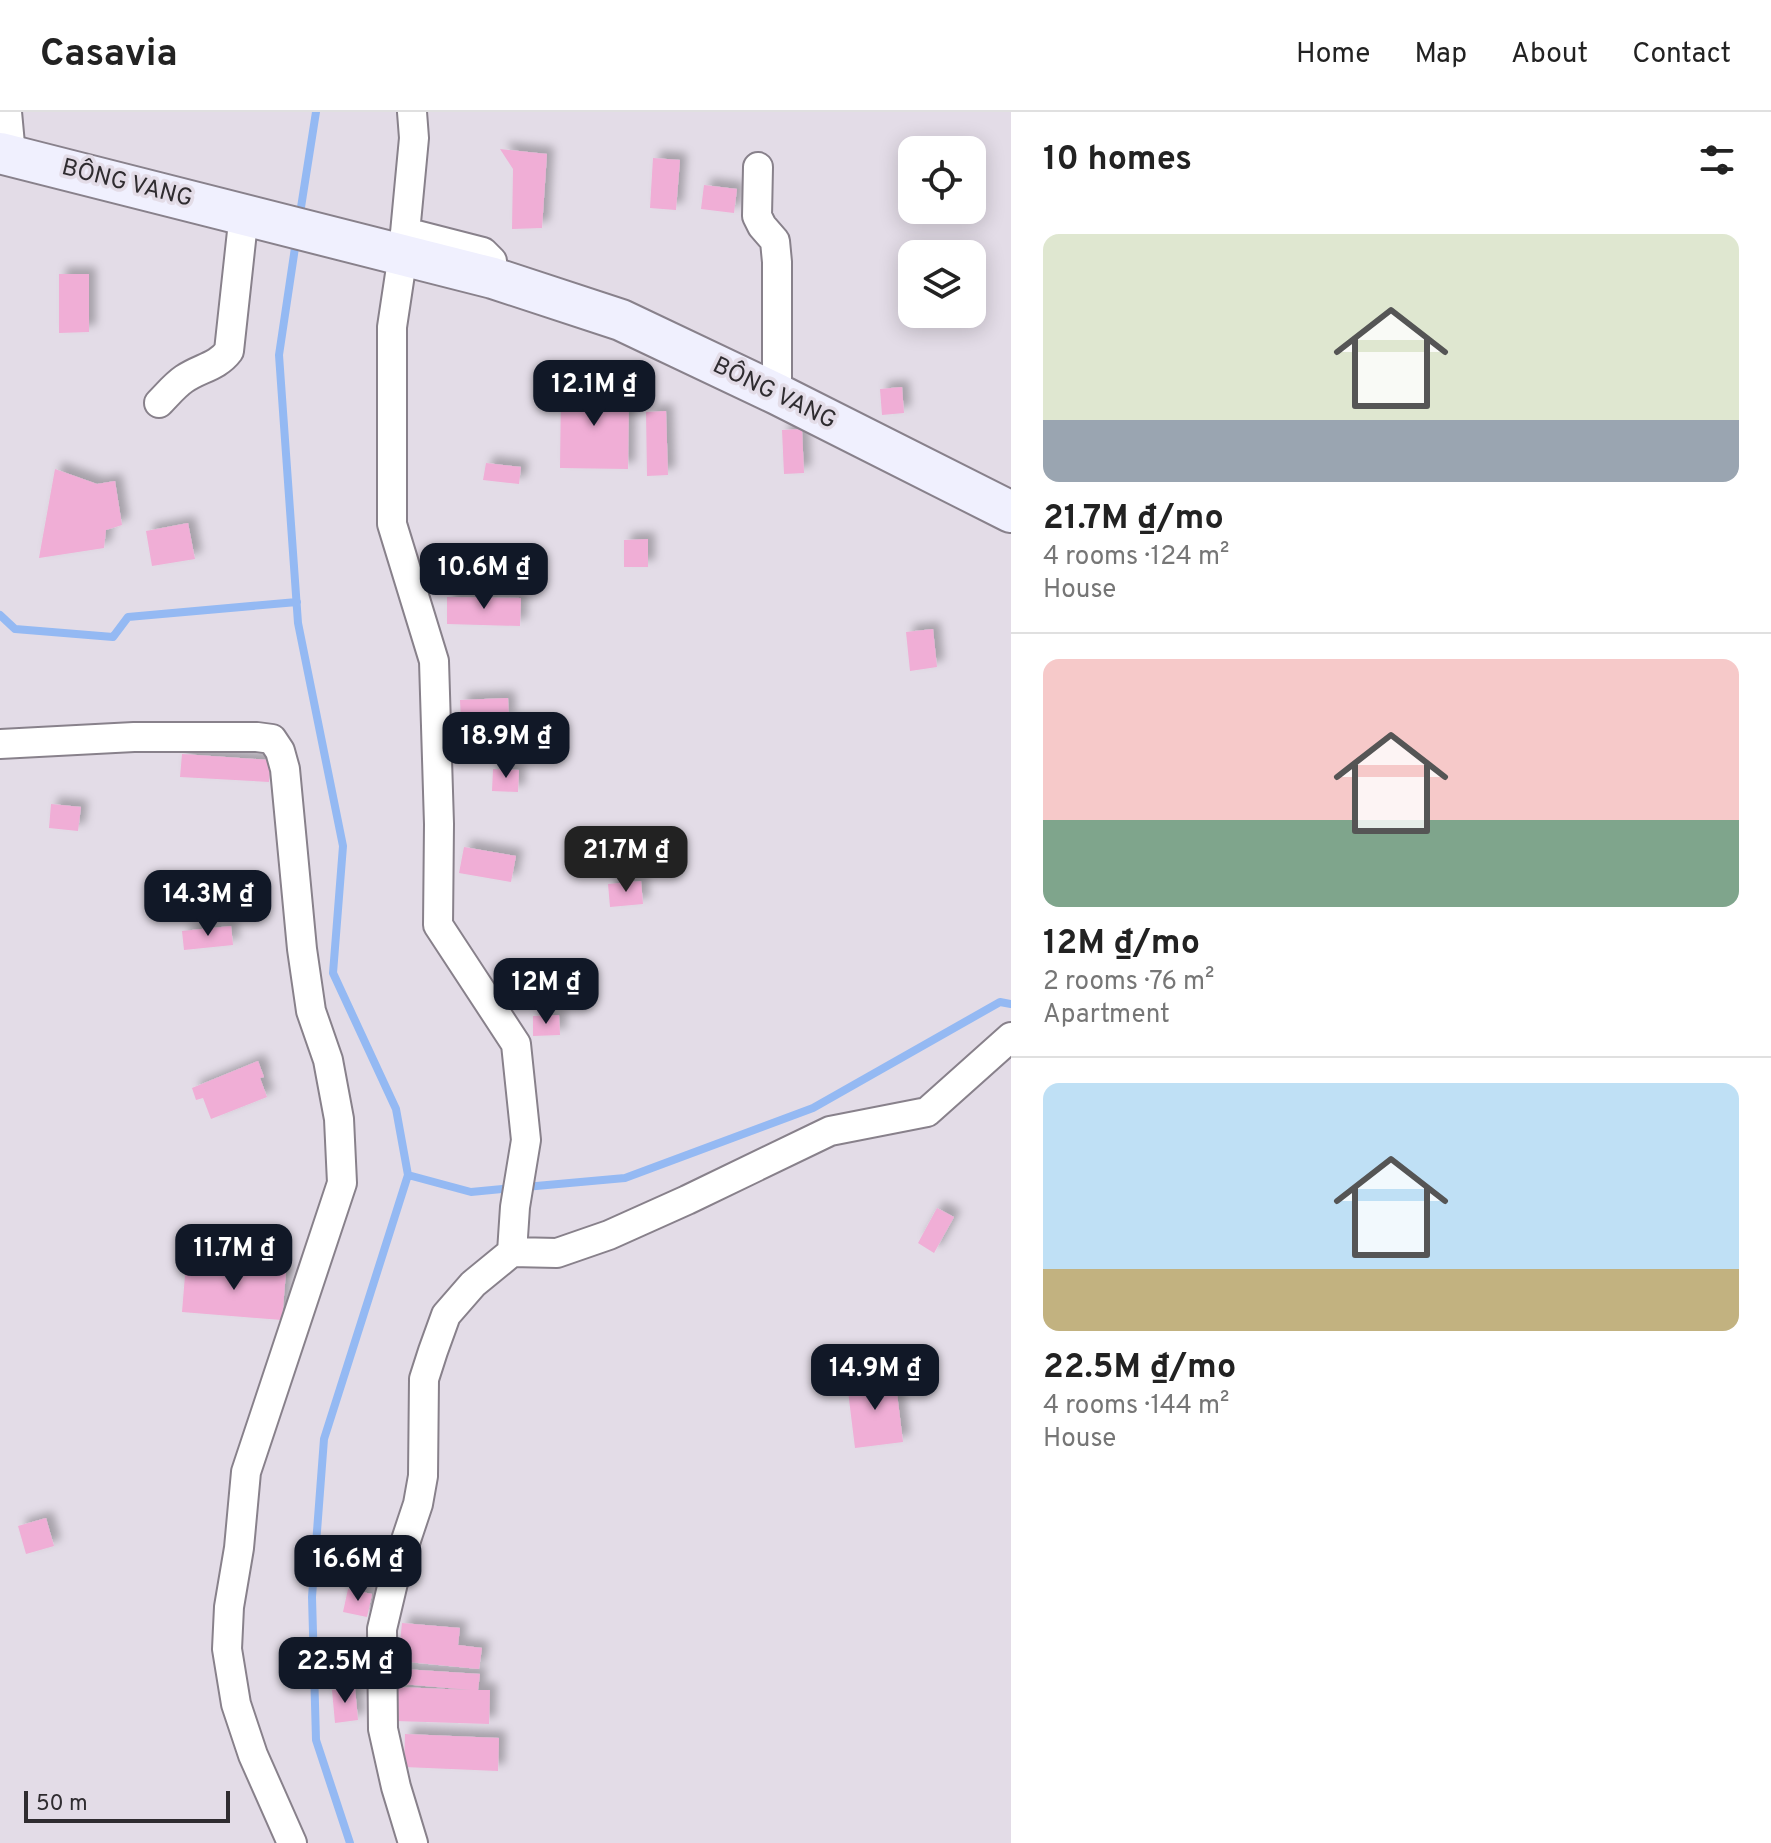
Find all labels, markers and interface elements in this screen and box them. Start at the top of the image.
text: Casavia [40,31,178,80]
text: Home [1296,37,1370,73]
text: Map [1414,37,1467,73]
text: About [1511,37,1588,73]
text: Contact [1632,37,1731,73]
map controls [898,136,986,328]
button: locate [898,136,986,224]
icon: filters [1695,138,1739,182]
text: 10 homes [1043,139,1192,182]
street label: BÔNG VANG [58,151,196,215]
button: layers [898,240,986,328]
icon: home [1319,286,1463,430]
street label: BÔNG VANG [707,349,842,437]
pin: 12.1M ₫ [520,360,668,428]
text: 12.1M ₫ [551,369,637,402]
text: 21.7M ₫/mo [1043,498,1224,541]
text: 4 rooms · 124 m² [1043,541,1230,574]
pin: 10.6M ₫ [410,543,558,611]
text: 10.6M ₫ [438,552,530,585]
text: House [1043,574,1116,607]
icon: home [1319,711,1463,855]
pin: 18.9M ₫ [432,712,580,780]
text: 18.9M ₫ [460,721,552,754]
pin: 21.7M ₫ [552,826,700,894]
text: 21.7M ₫ [583,835,669,868]
pin: 14.3M ₫ [134,870,282,938]
text: 14.3M ₫ [162,879,254,912]
text: 12M ₫/mo [1043,923,1200,966]
pin: 12M ₫ [490,958,602,1026]
text: 2 rooms · 76 m² [1043,966,1215,999]
text: 12M ₫ [512,967,580,1000]
text: Apartment [1043,999,1170,1032]
icon: home [1319,1135,1463,1279]
pin: 11.7M ₫ [160,1224,308,1292]
text: 11.7M ₫ [193,1233,275,1266]
pin: 14.9M ₫ [801,1344,949,1412]
text: 22.5M ₫/mo [1043,1347,1236,1390]
text: 14.9M ₫ [829,1353,921,1386]
text: 4 rooms · 144 m² [1043,1390,1229,1423]
text: House [1043,1423,1116,1456]
pin: 16.6M ₫ [284,1535,432,1603]
text: 16.6M ₫ [312,1544,404,1577]
pin: 22.5M ₫ [271,1637,419,1705]
text: 22.5M ₫ [297,1646,393,1679]
scale bar [24,1787,230,1823]
text: 50 m [36,1791,88,1818]

